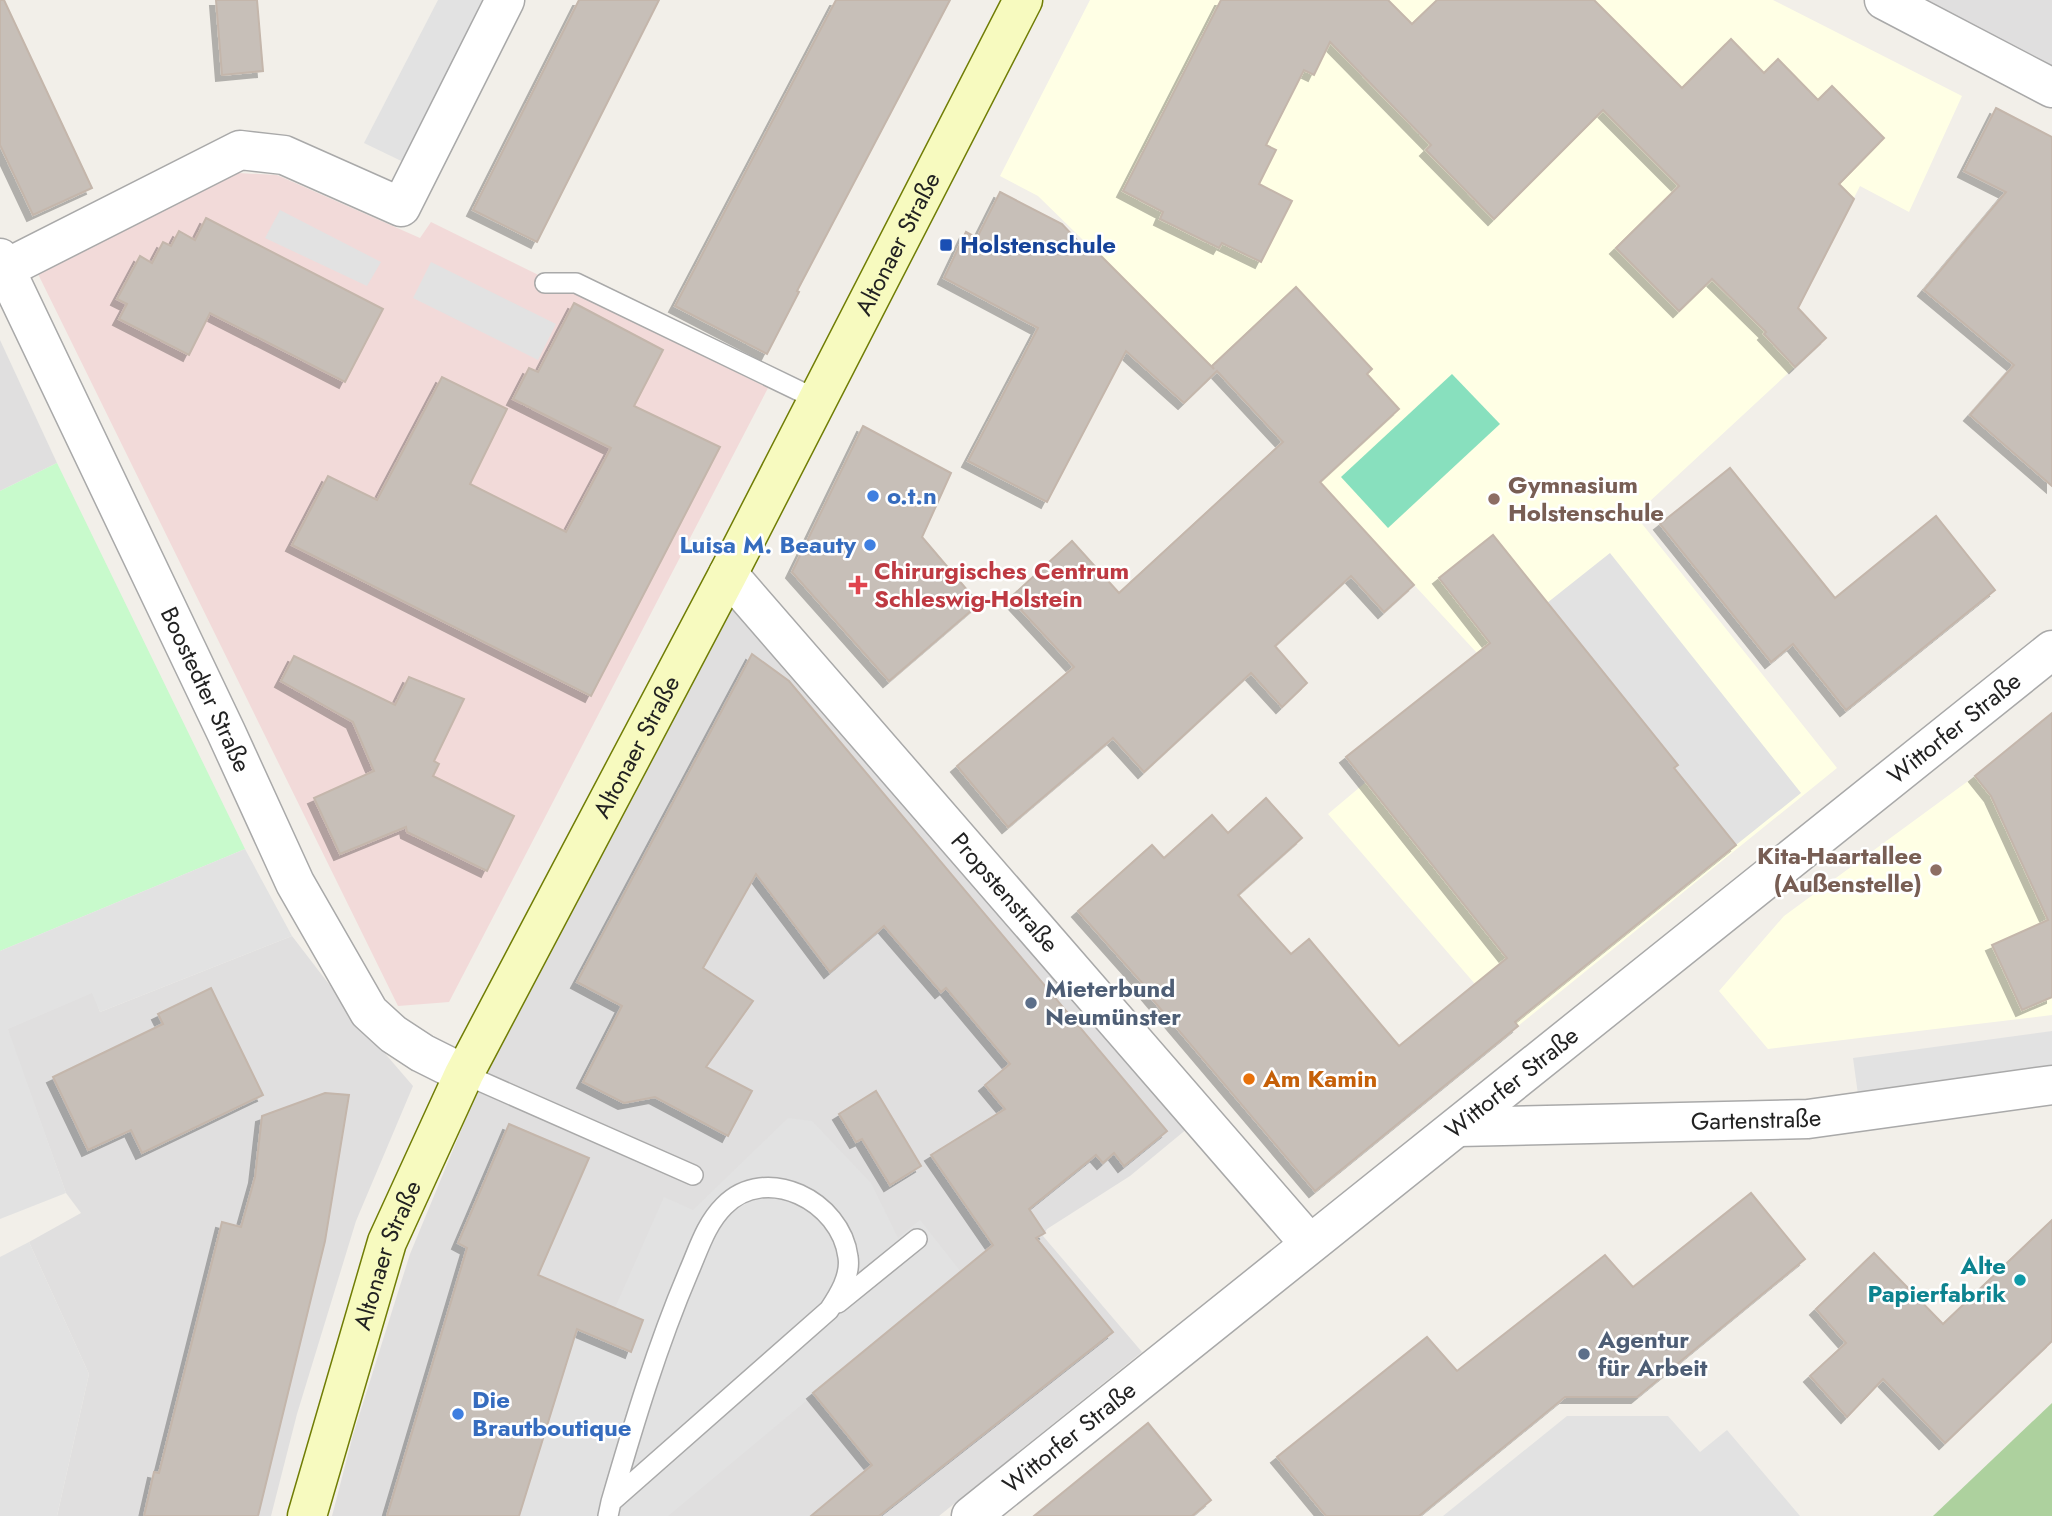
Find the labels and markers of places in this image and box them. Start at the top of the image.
place label: Holstenschule [960,227,1116,262]
marker: Holstenschule [938,237,954,253]
place label: Gymnasium Holstenschule [1508,467,1664,530]
place label: o.t.n [887,478,937,513]
marker: o.t.n [865,488,881,504]
marker: Gymnasium Holstenschule [1486,491,1502,507]
place label: Luisa M. Beauty [679,527,856,562]
marker: Luisa M. Beauty [862,537,878,553]
place label: Chirurgisches Centrum Schleswig-Holstein [874,553,1129,616]
marker: Chirurgisches Centrum Schleswig-Holstein [848,575,868,595]
place label: Kita-Haartallee (Außenstelle) [1757,838,1922,901]
marker: Kita-Haartallee (Außenstelle) [1928,862,1944,878]
place label: Mieterbund Neumünster [1045,971,1181,1034]
marker: Mieterbund Neumünster [1023,995,1039,1011]
place label: Am Kamin [1262,1061,1377,1096]
marker: Am Kamin [1241,1071,1257,1087]
place label: Alte Papierfabrik [1867,1248,2006,1311]
marker: Alte Papierfabrik [2012,1272,2028,1288]
place label: Agentur für Arbeit [1597,1322,1708,1385]
marker: Agentur für Arbeit [1576,1346,1592,1362]
place label: Die Brautboutique [472,1382,632,1445]
marker: Die Brautboutique [450,1406,466,1422]

